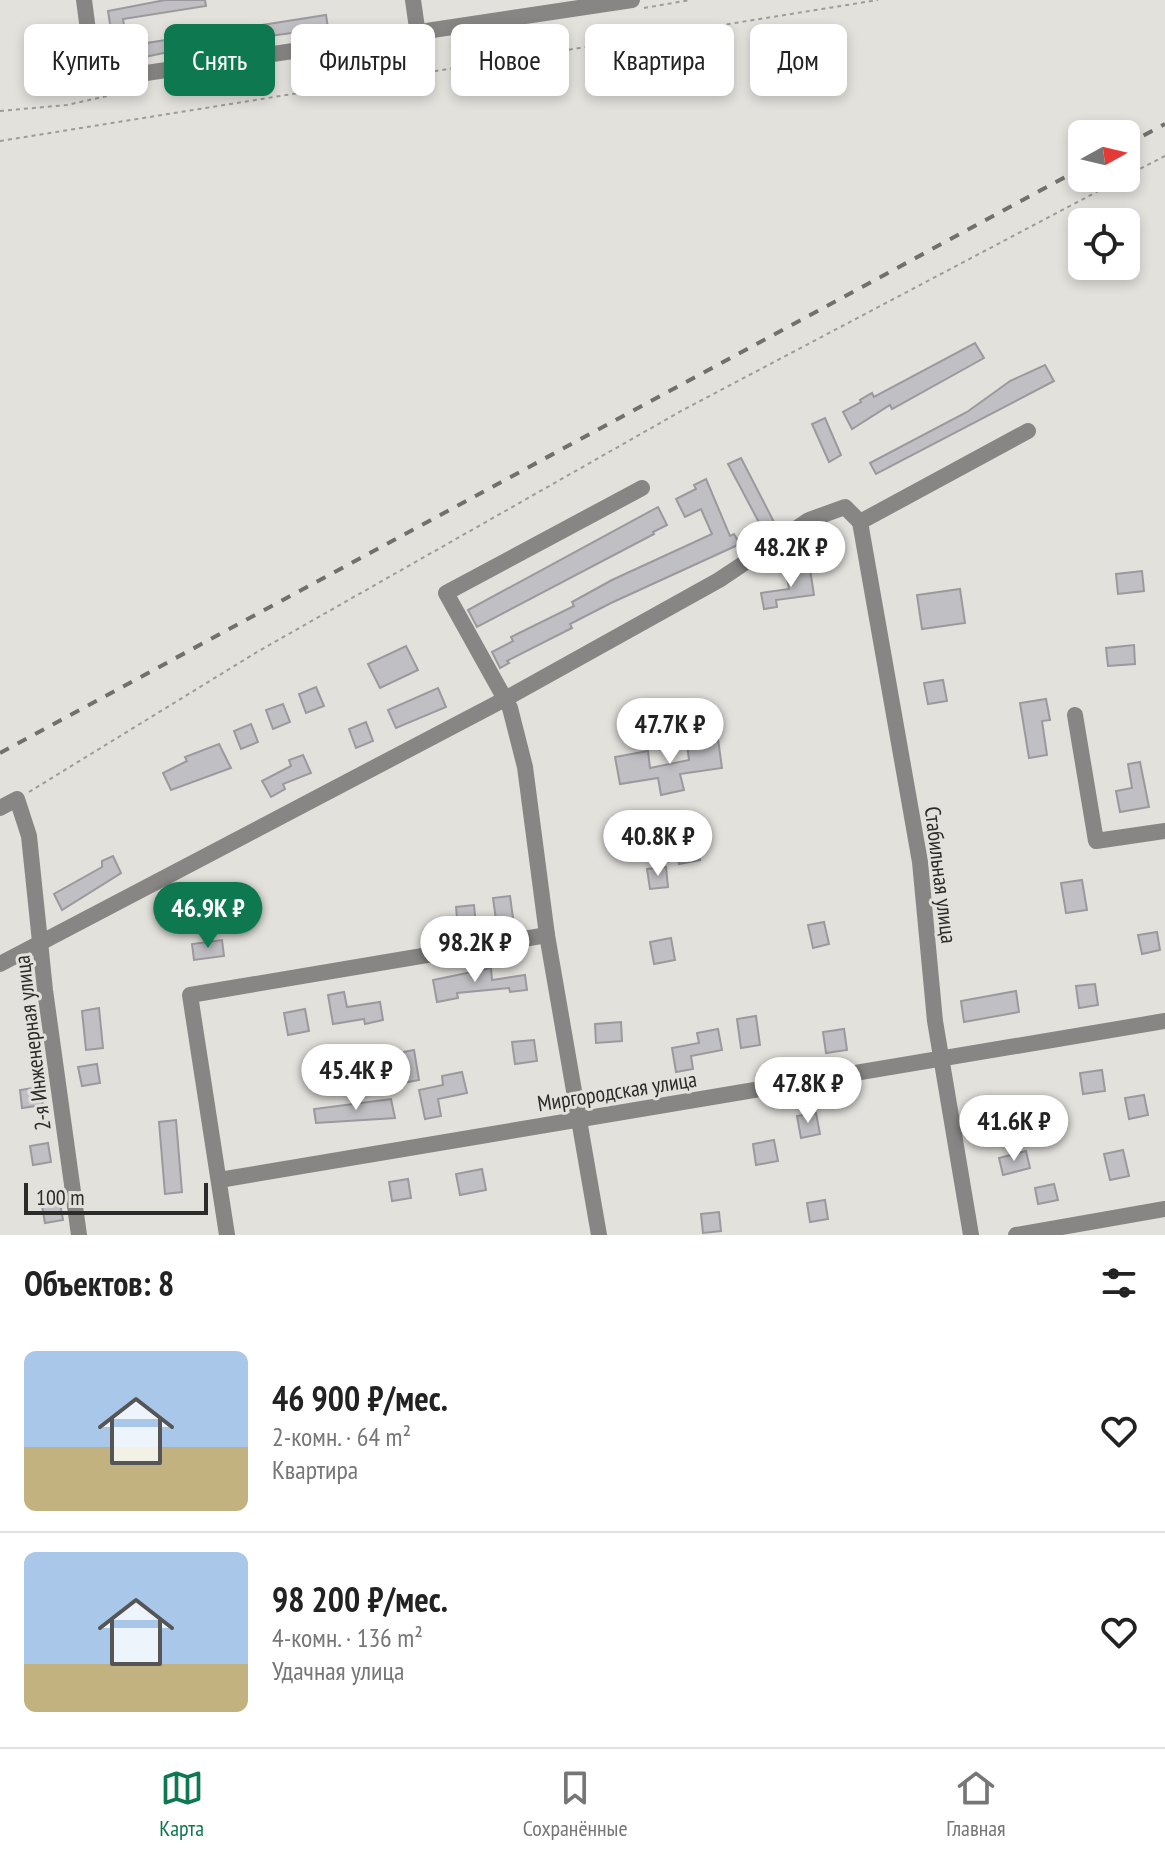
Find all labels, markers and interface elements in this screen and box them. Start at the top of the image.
chip: Купить [24,24,148,96]
chip: Снять [164,24,275,96]
chip: Фильтры [291,24,435,96]
chip: Новое [451,24,569,96]
chip: Квартира [585,24,734,96]
chip: Дом [750,24,847,96]
north arrow [1068,120,1140,192]
map controls [1068,120,1140,280]
button: locate [1068,208,1140,280]
pin: 48.2K ₽ [717,521,865,589]
text: 48.2K ₽ [754,530,828,563]
pin: 47.7K ₽ [596,698,744,766]
text: 47.7K ₽ [635,707,705,740]
street label: Стабильная улица [919,805,963,945]
pin: 40.8K ₽ [584,810,732,878]
text: 40.8K ₽ [621,819,695,852]
pin: 46.9K ₽ [134,882,282,950]
text: 46.9K ₽ [171,891,245,924]
pin: 98.2K ₽ [401,916,549,984]
text: 98.2K ₽ [438,925,512,958]
street label: 2-я Инженерная улица [7,954,57,1132]
pin: 45.4K ₽ [282,1044,430,1112]
text: 45.4K ₽ [319,1053,393,1086]
pin: 47.8K ₽ [734,1057,882,1125]
street label: Миргородская улица [535,1065,699,1117]
text: 47.8K ₽ [773,1066,843,1099]
pin: 41.6K ₽ [940,1095,1088,1163]
text: 41.6K ₽ [977,1104,1051,1137]
scale bar [24,1179,208,1215]
text: 100 m [36,1183,85,1211]
text: Объектов: 8 [24,1261,174,1305]
icon: filters [1097,1261,1141,1305]
text: 46 900 ₽/мес. [272,1376,448,1420]
icon: home [88,1383,184,1479]
icon: heart [1097,1409,1141,1453]
text: 2-комн. · 64 m² [272,1420,411,1453]
text: Квартира [272,1453,358,1486]
text: 98 200 ₽/мес. [272,1577,448,1621]
icon: home [88,1584,184,1680]
icon: heart [1097,1610,1141,1654]
text: 4-комн. · 136 m² [272,1621,423,1654]
text: Удачная улица [272,1654,404,1687]
tab: Карта [159,1766,204,1842]
tab: Сохранённые [523,1766,627,1842]
tab: Главная [946,1766,1006,1842]

